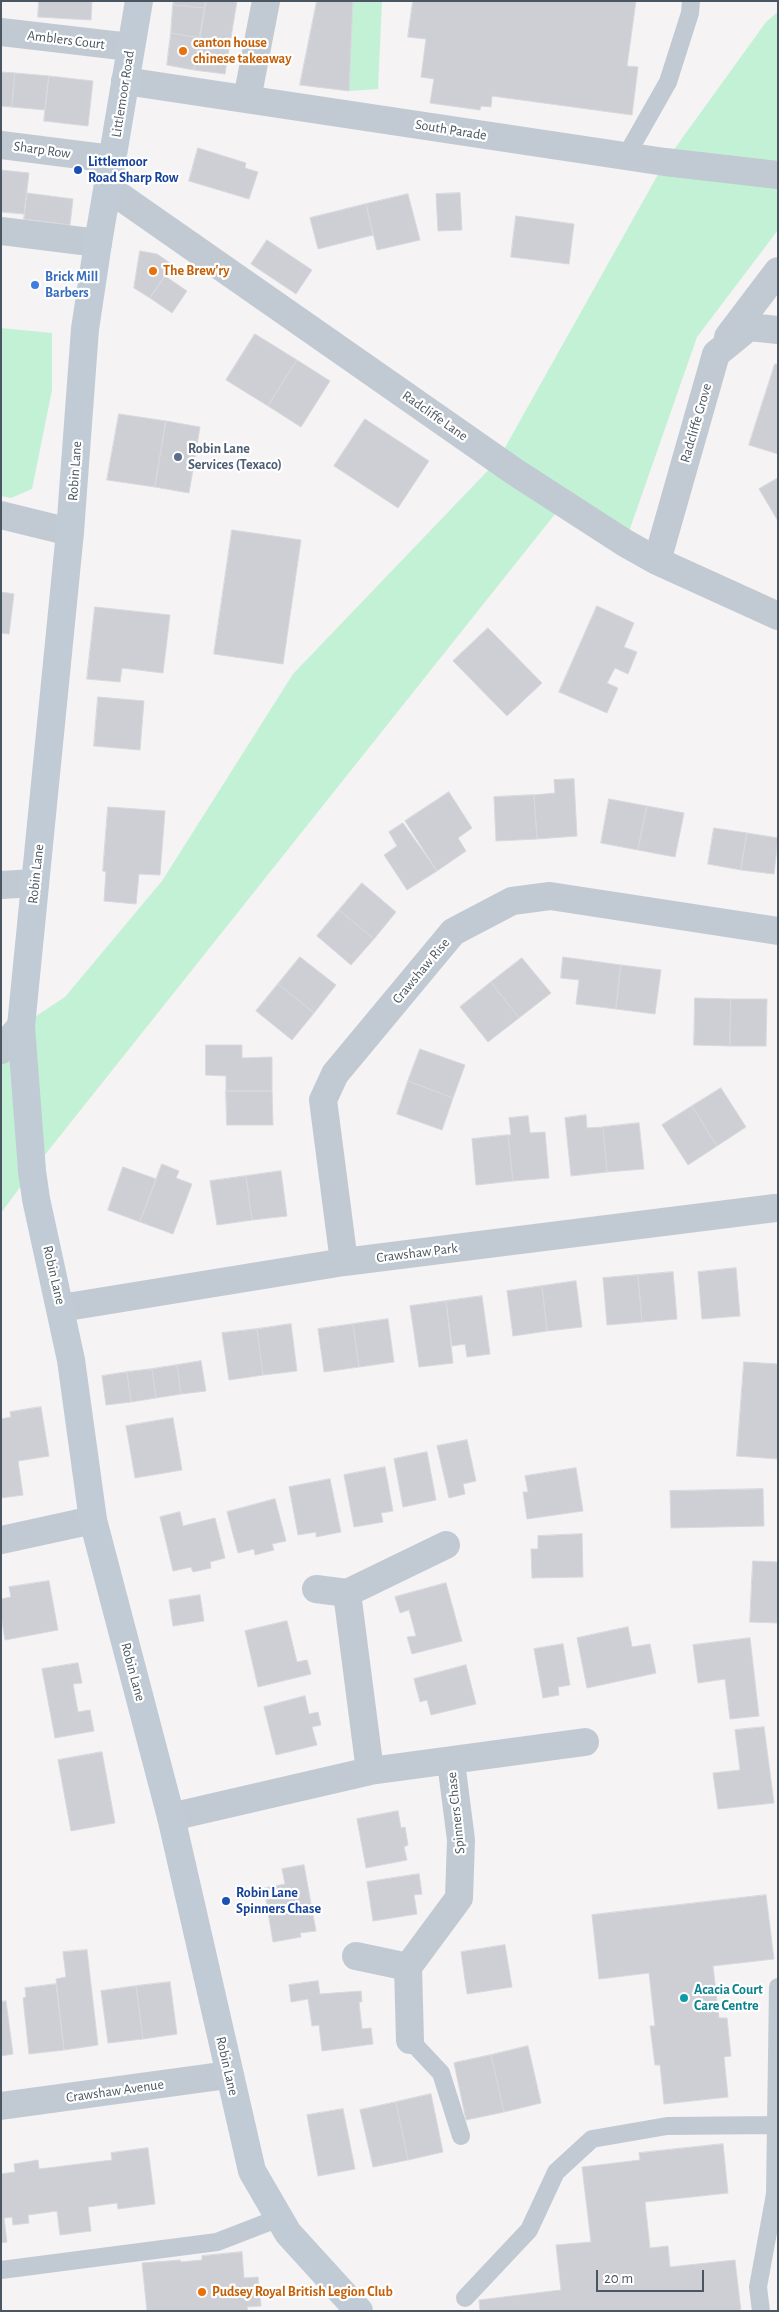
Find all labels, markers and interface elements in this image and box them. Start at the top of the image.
street label: Amblers Court [26,27,106,53]
place label: canton house chinese takeaway [193,35,291,68]
marker: canton house chinese takeaway [177,45,189,57]
street label: Littlemoor Road [108,49,138,139]
street label: South Parade [414,116,488,144]
street label: Sharp Row [12,138,72,162]
place label: Littlemoor Road Sharp Row [88,154,178,186]
marker: Littlemoor Road Sharp Row [72,164,84,176]
place label: The Brew'ry [163,263,229,279]
marker: The Brew'ry [147,265,159,277]
place label: Brick Mill Barbers [45,269,98,302]
marker: Brick Mill Barbers [29,279,41,291]
street label: Radcliffe Grove [677,381,715,465]
street label: Radcliffe Lane [399,387,471,445]
street label: Robin Lane [65,440,85,502]
place label: Robin Lane Services (Texaco) [188,441,282,474]
marker: Robin Lane Services (Texaco) [172,451,184,463]
street label: Robin Lane [25,843,47,905]
street label: Crawshaw Rise [389,935,453,1007]
street label: Crawshaw Park [375,1240,459,1266]
street label: Robin Lane [39,1244,69,1306]
street label: Robin Lane [117,1641,149,1703]
street label: Spinners Chase [443,1771,469,1855]
place label: Robin Lane Spinners Chase [236,1885,321,1918]
marker: Robin Lane Spinners Chase [220,1895,232,1907]
place label: Acacia Court Care Centre [694,1982,763,2014]
marker: Acacia Court Care Centre [678,1992,690,2004]
street label: Robin Lane [212,2035,242,2097]
street label: Crawshaw Avenue [65,2076,165,2106]
scale bar [599,2260,706,2292]
text: 20 m [604,2271,633,2286]
place label: Pudsey Royal British Legion Club [212,2284,393,2300]
marker: Pudsey Royal British Legion Club [196,2286,208,2298]

